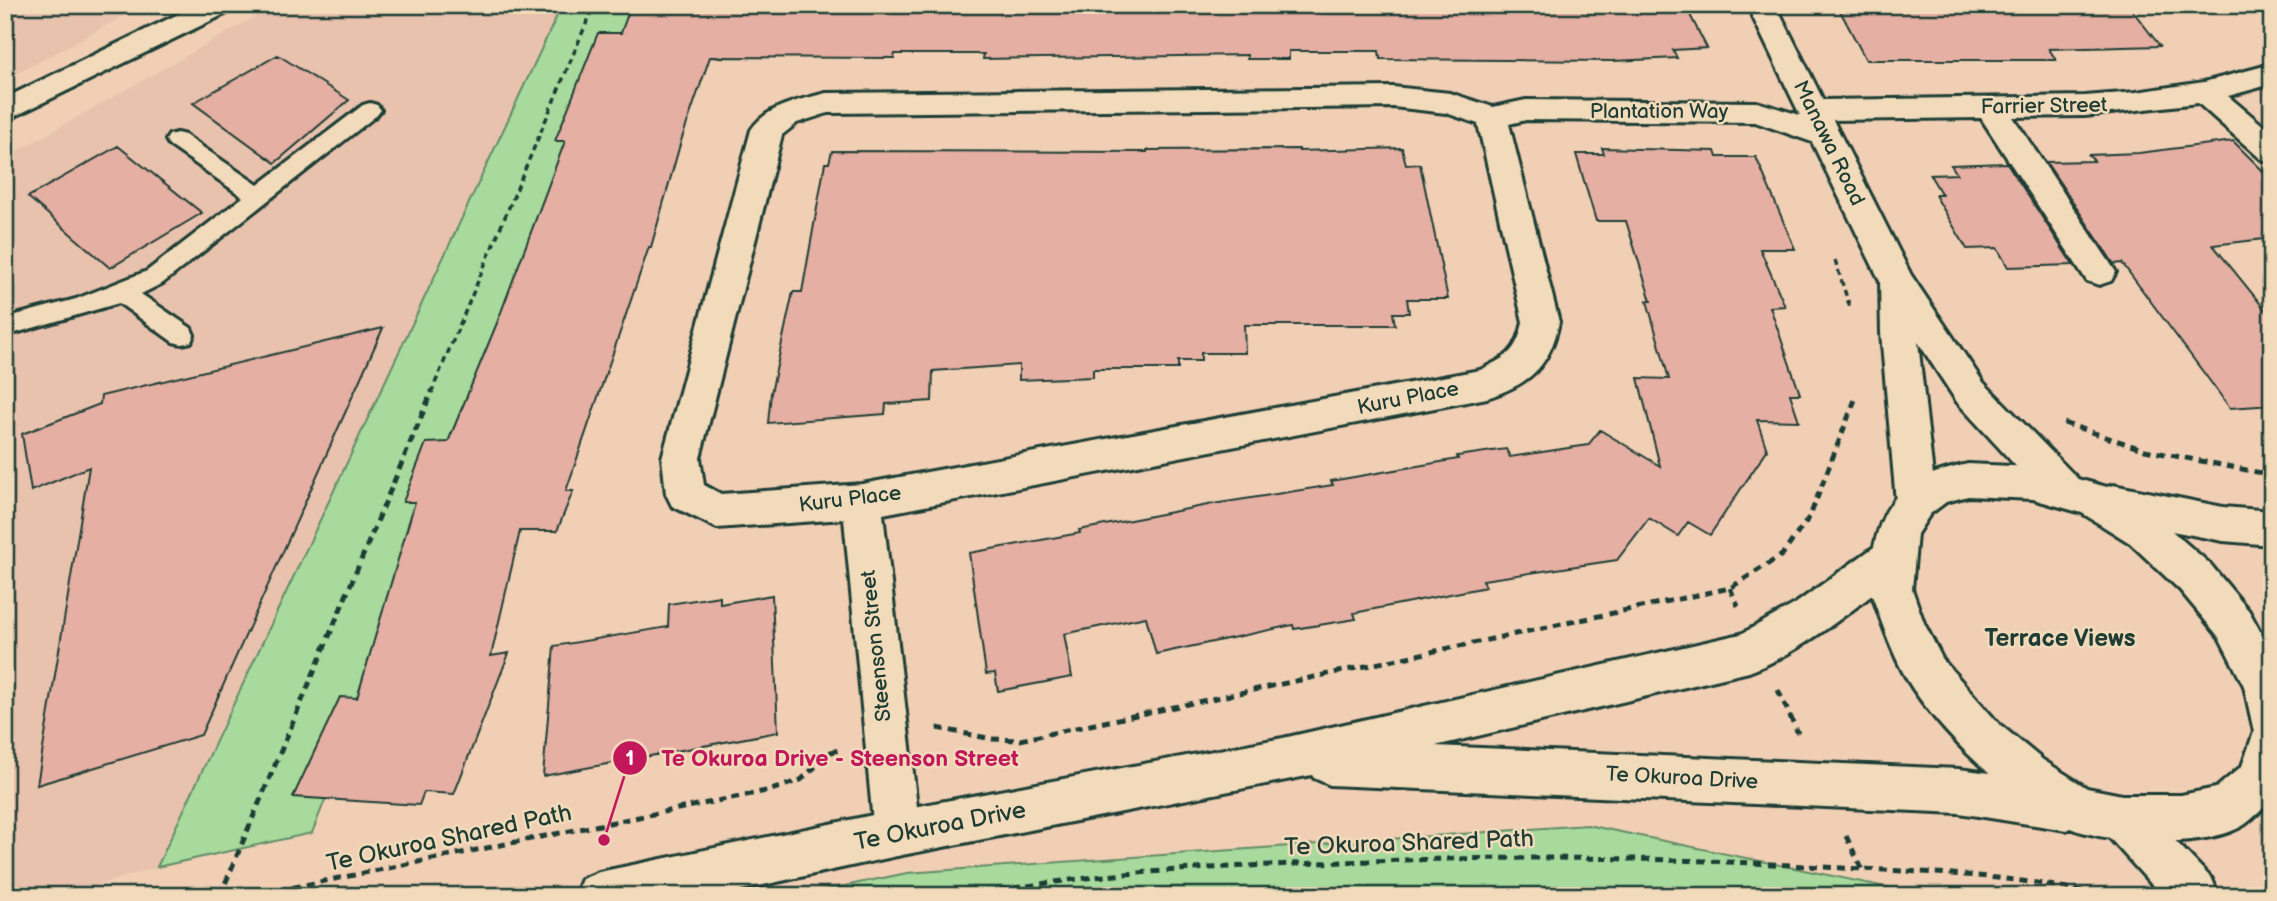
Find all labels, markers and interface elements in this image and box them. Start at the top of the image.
street label: Manawa Road [1788,76,1870,210]
street label: Farrier Street [1980,92,2108,120]
street label: Plantation Way [1590,99,1729,124]
street label: Kuru Place [1355,376,1461,420]
street label: Kuru Place [797,480,903,518]
street label: Steenson Street [856,568,896,723]
district label: Terrace Views [1984,624,2136,653]
callout: Te Okuroa Drive - Steenson Street [612,736,1033,780]
text: Te Okuroa Drive - Steenson Street [661,745,1019,773]
text: 1 [626,746,634,771]
street label: Te Okuroa Drive [1605,762,1759,794]
street label: Te Okuroa Drive [852,795,1028,857]
street label: Te Okuroa Shared Path [324,798,574,878]
street label: Te Okuroa Shared Path [1284,824,1534,862]

